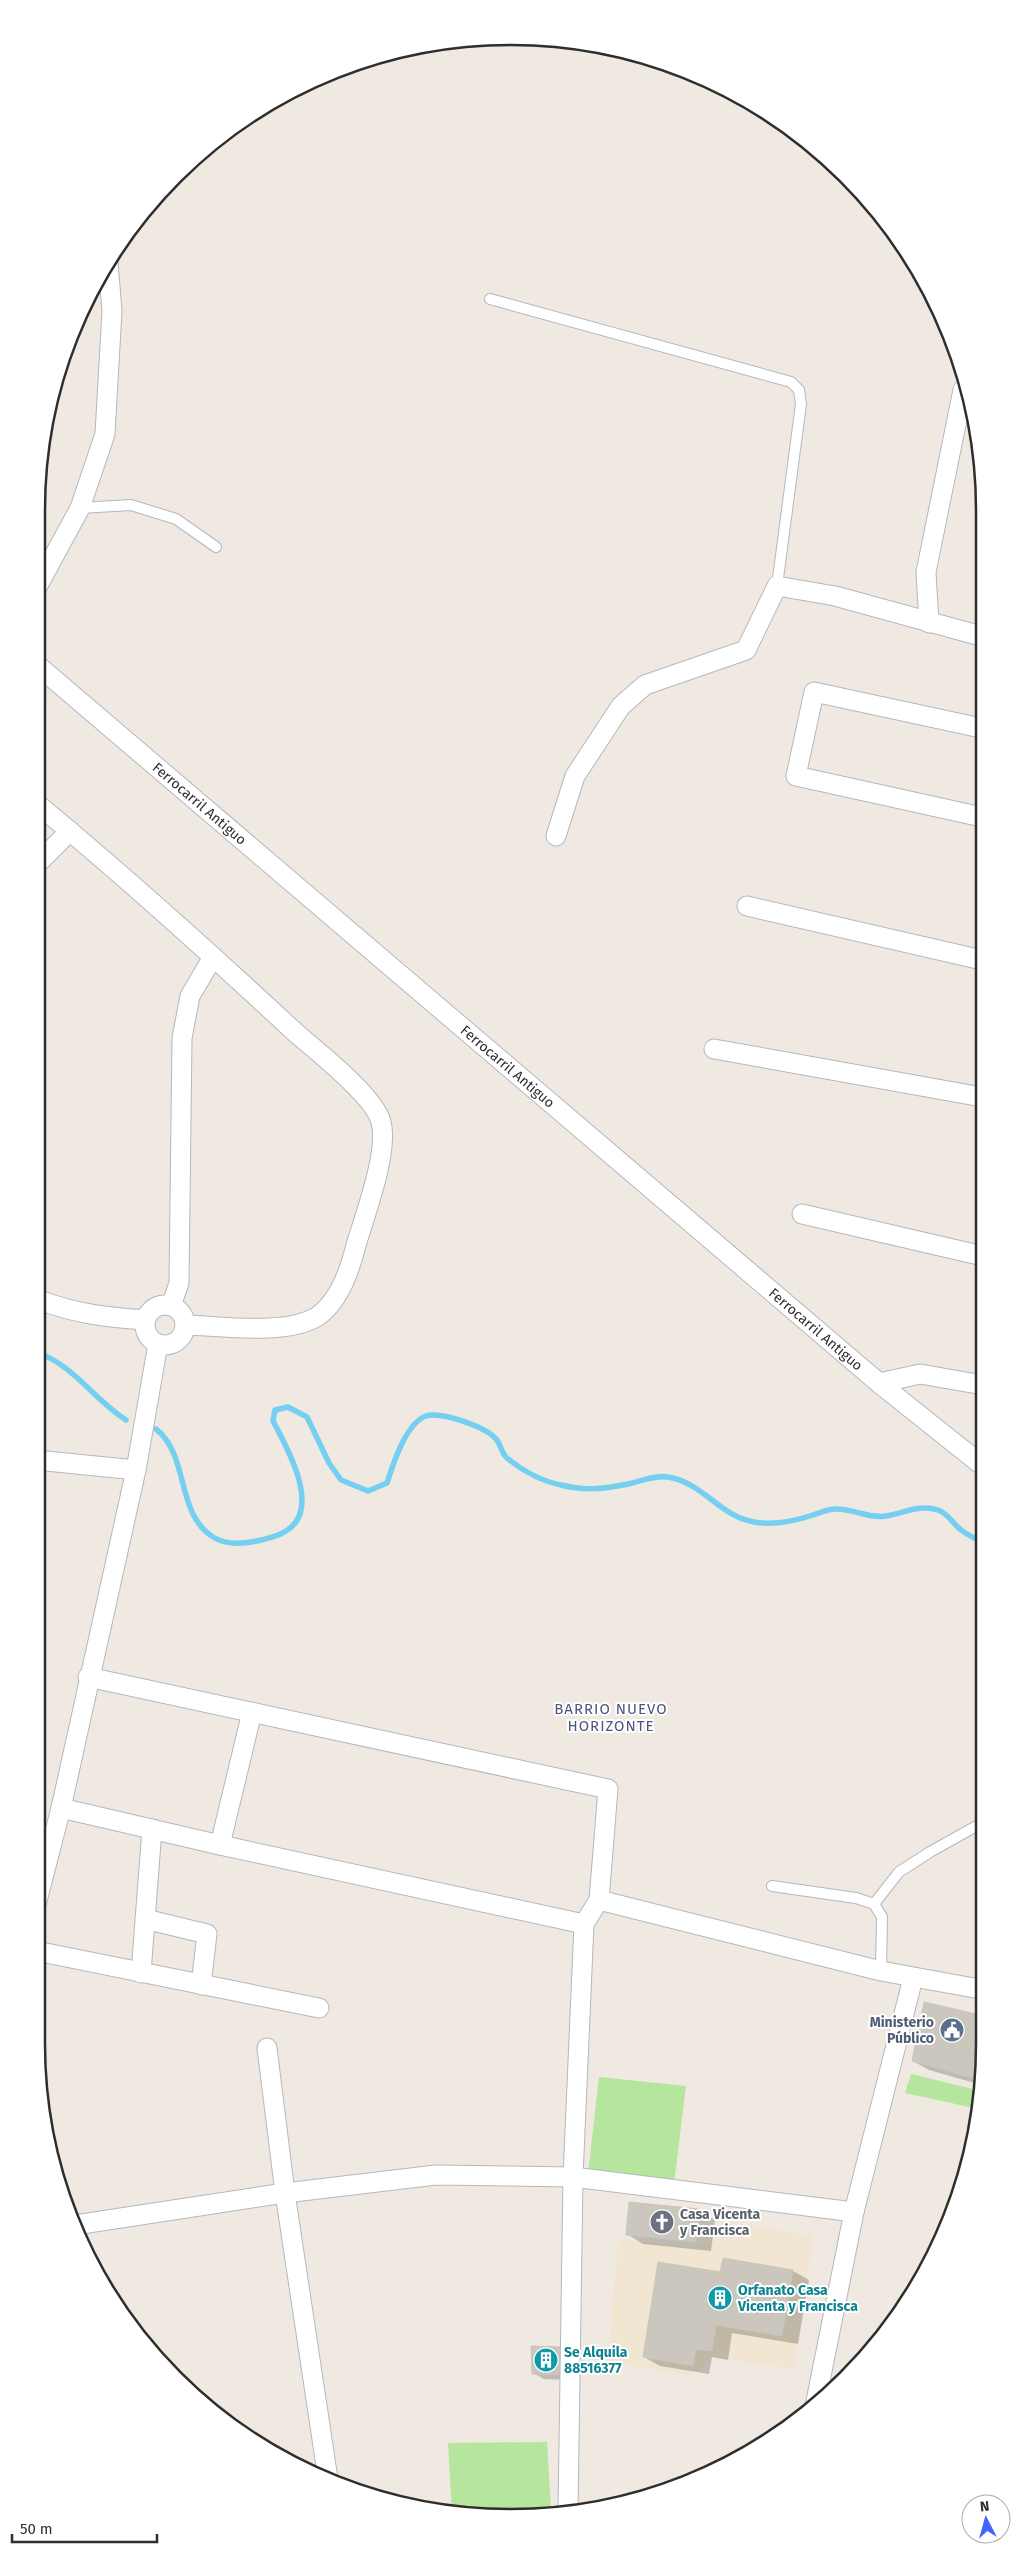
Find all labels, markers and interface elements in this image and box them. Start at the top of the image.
street label: Ferrocarril Antiguo [149,759,250,848]
street label: Ferrocarril Antiguo [457,1022,558,1111]
street label: Ferrocarril Antiguo [765,1284,866,1374]
district label: BARRIO NUEVO HORIZONTE [554,1700,668,1735]
place label: Ministerio Público [870,2014,934,2047]
public building icon: Ministerio Público [939,2017,965,2043]
place label: Casa Vicenta y Francisca [679,2206,760,2239]
church icon: Casa Vicenta y Francisca [649,2209,675,2235]
place label: Orfanato Casa Vicenta y Francisca [737,2282,858,2315]
building icon: Orfanato Casa Vicenta y Francisca [707,2285,733,2311]
place label: Se Alquila 88516377 [564,2344,628,2377]
building icon: Se Alquila 88516377 [533,2347,559,2373]
north arrow [961,2494,1011,2544]
text: N [979,2498,990,2516]
scale bar [12,2512,158,2544]
text: 50 m [20,2520,53,2538]

